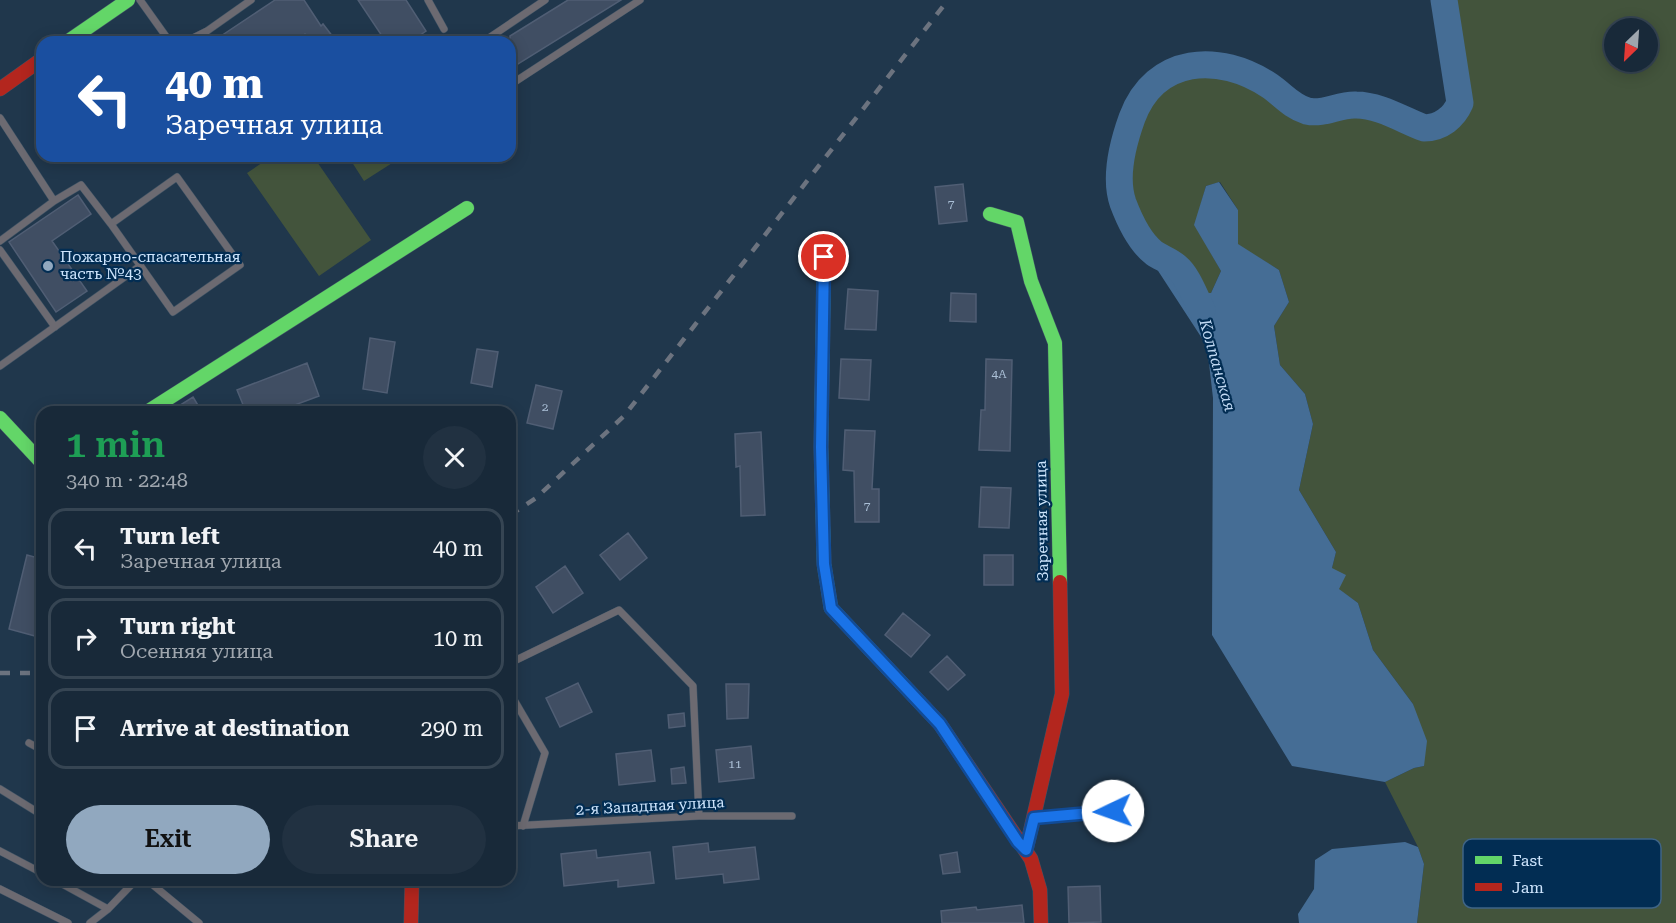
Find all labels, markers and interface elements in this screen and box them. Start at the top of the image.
north arrow [1604,18,1658,72]
map controls [1604,18,1658,72]
text: 40 m [165,59,263,108]
icon: left [66,60,144,138]
text: Заречная улица [165,109,383,141]
house number: 7 [948,197,955,211]
pin [798,231,849,282]
icon: arrive [807,240,840,273]
place label: Пожарно-спасательная часть №43 [60,248,241,283]
marker: Пожарно-спасательная часть №43 [41,259,55,273]
water label: Колпанская [1195,316,1240,413]
house number: 4А [991,367,1007,381]
house number: 2 [542,400,549,414]
text: 1 min [66,424,165,466]
button: close [423,426,486,489]
street label: Заречная улица [1032,460,1052,582]
text: 340 m · 22:48 [66,468,188,492]
house number: 7 [864,499,871,513]
text: Turn left [120,524,220,549]
icon: left [69,532,102,565]
text: 40 m [433,536,483,561]
text: Заречная улица [120,549,282,573]
text: Turn right [120,614,235,639]
icon: right [69,622,102,655]
text: 10 m [433,626,483,651]
text: Осенняя улица [120,639,273,663]
icon: arrive [69,712,102,745]
text: Arrive at destination [120,716,349,741]
text: 290 m [420,716,483,741]
house number: 11 [728,757,742,771]
position arrow [1081,779,1145,843]
street label: 2-я Западная улица [575,793,725,819]
button: Exit [66,805,270,874]
button: Share [282,805,486,874]
legend [1463,839,1661,908]
text: Fast [1512,851,1543,870]
text: Jam [1512,878,1544,897]

